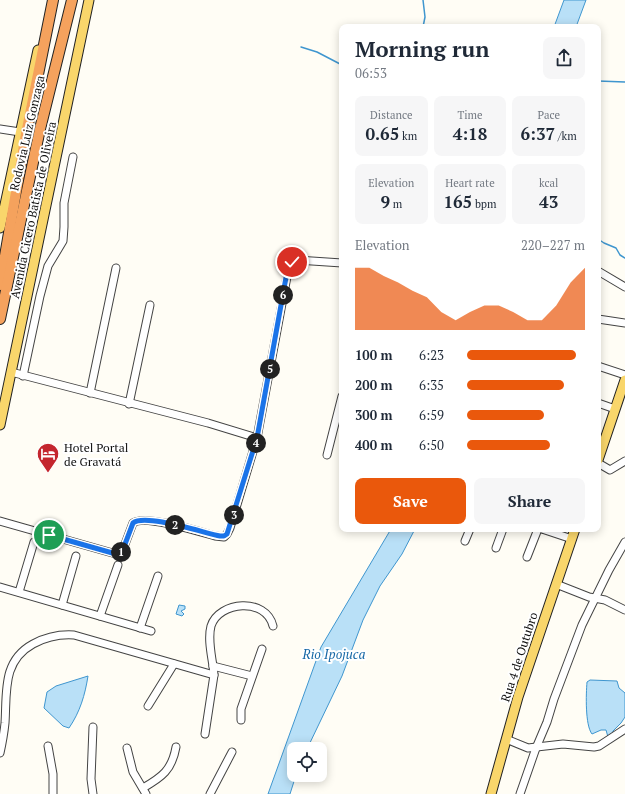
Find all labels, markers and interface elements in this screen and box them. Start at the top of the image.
text: Morning run [355,34,489,63]
button: share [543,37,585,79]
text: 06:53 [355,64,387,82]
street label: Rodovia Luiz Gonzaga [6,74,48,192]
text: Distance [370,108,413,122]
text: Time [457,108,483,122]
text: Pace [537,108,560,122]
street label: Avenida Cicero Batista de Oliveira [7,120,59,300]
text: 0.65 [365,122,399,145]
text: 4:18 [453,122,487,145]
text: 6:37 [521,122,555,145]
text: km [399,129,417,143]
text: /km [555,129,577,143]
text: Elevation [368,176,414,190]
text: Heart rate [445,176,495,190]
text: kcal [539,176,558,190]
text: 9 [380,190,390,213]
text: 165 [443,190,472,213]
text: 43 [539,190,558,213]
text: m [390,197,402,211]
text: bpm [472,197,497,211]
text: Elevation [355,236,410,254]
text: 220–227 m [521,236,585,254]
pin [275,245,309,279]
icon: check [281,251,303,273]
pin: 6 [273,285,293,305]
text: 6 [280,288,286,302]
text: 100 m [355,346,393,364]
text: 6:23 [419,346,444,364]
pin: 5 [260,359,280,379]
text: 5 [267,362,273,376]
text: 200 m [355,376,393,394]
text: 6:35 [419,376,444,394]
text: 300 m [355,406,393,424]
text: 6:59 [419,406,444,424]
pin: 4 [246,433,266,453]
text: 4 [253,436,259,450]
text: 400 m [355,436,393,454]
text: 6:50 [419,436,444,454]
place label: Hotel Portal de Gravatá [64,440,129,469]
hotel icon: Hotel Portal de Gravatá [35,441,61,474]
button: Save [355,478,466,524]
button: Share [474,478,585,524]
pin: 3 [224,505,244,525]
text: 3 [231,508,237,522]
pin: 2 [165,515,185,535]
pin [32,518,66,552]
text: 2 [172,518,178,532]
icon: arrive [38,524,60,546]
pin: 1 [111,542,131,562]
text: 1 [118,545,124,559]
street label: Rua 4 de Outubro [497,610,541,704]
water label: Rio Ipojuca [302,645,365,663]
map controls [287,742,327,782]
button: locate [287,742,327,782]

